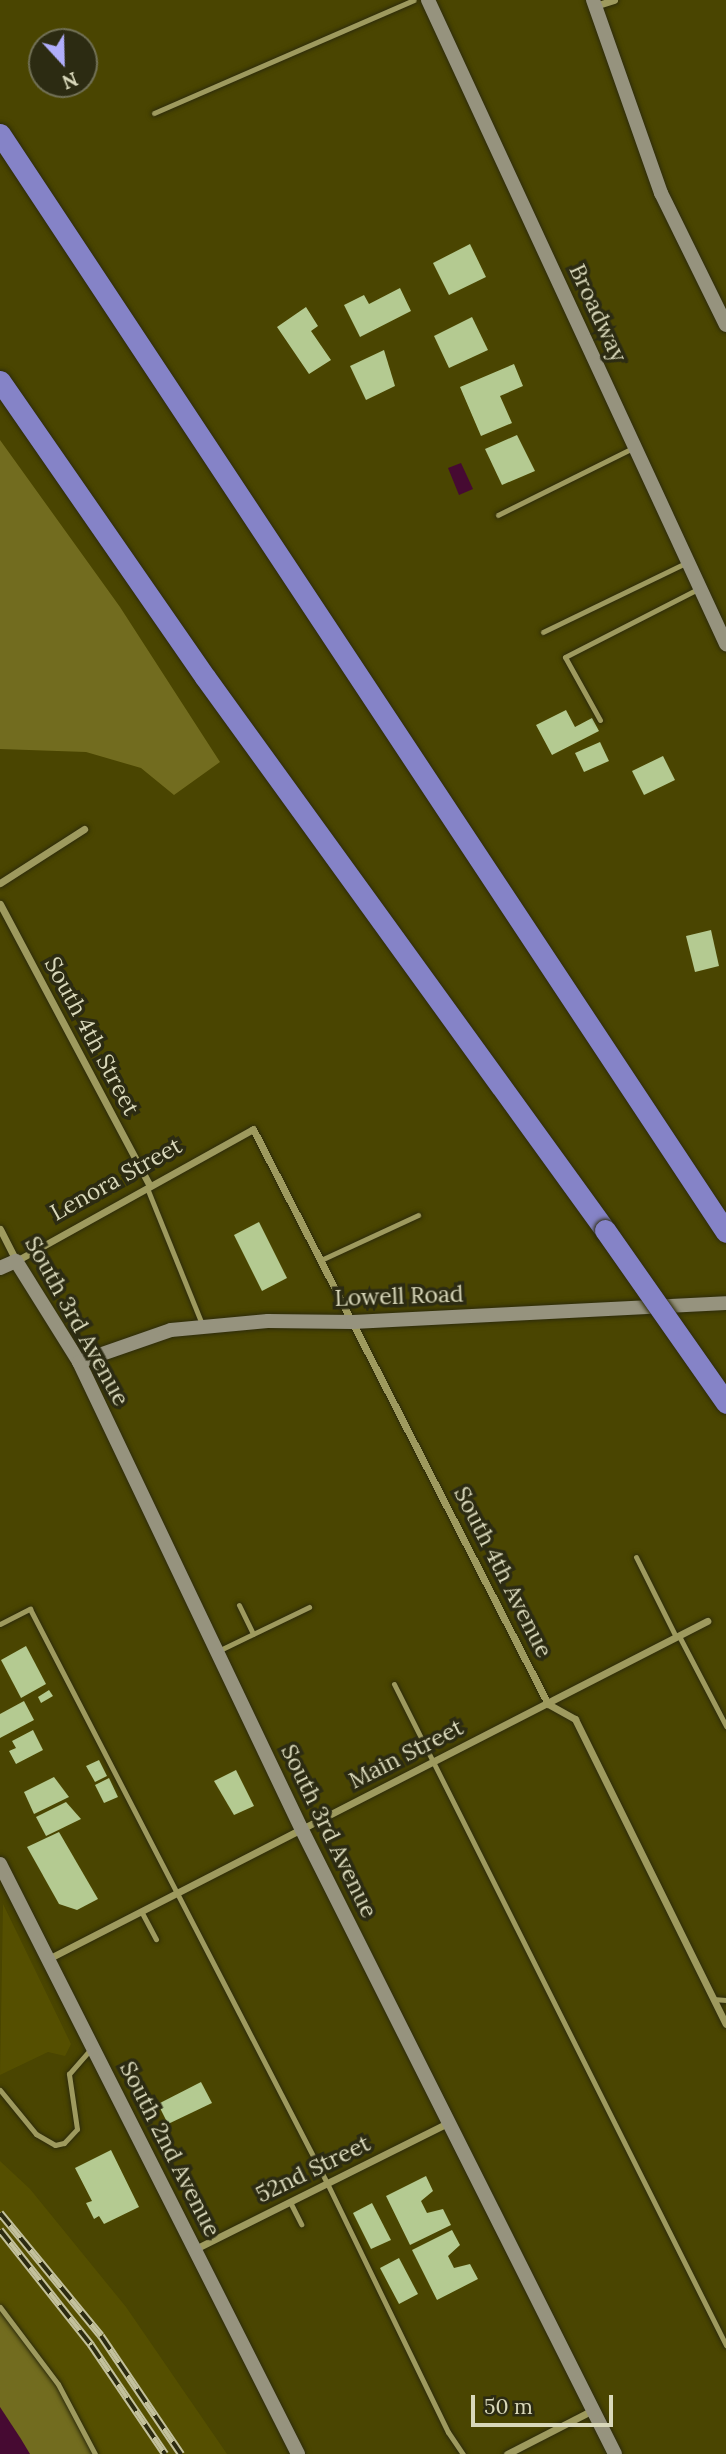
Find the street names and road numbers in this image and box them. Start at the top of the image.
street label: Broadway [563,260,633,366]
street label: South 4th Street [39,952,145,1120]
street label: Lenora Street [45,1132,187,1226]
street label: South 3rd Avenue [19,1231,135,1411]
street label: Lowell Road [334,1280,464,1312]
street label: South 4th Avenue [448,1482,558,1662]
street label: Main Street [344,1713,468,1795]
street label: South 3rd Avenue [275,1740,383,1922]
street label: South 2nd Avenue [114,2057,226,2241]
street label: 52nd Street [251,2129,375,2209]

